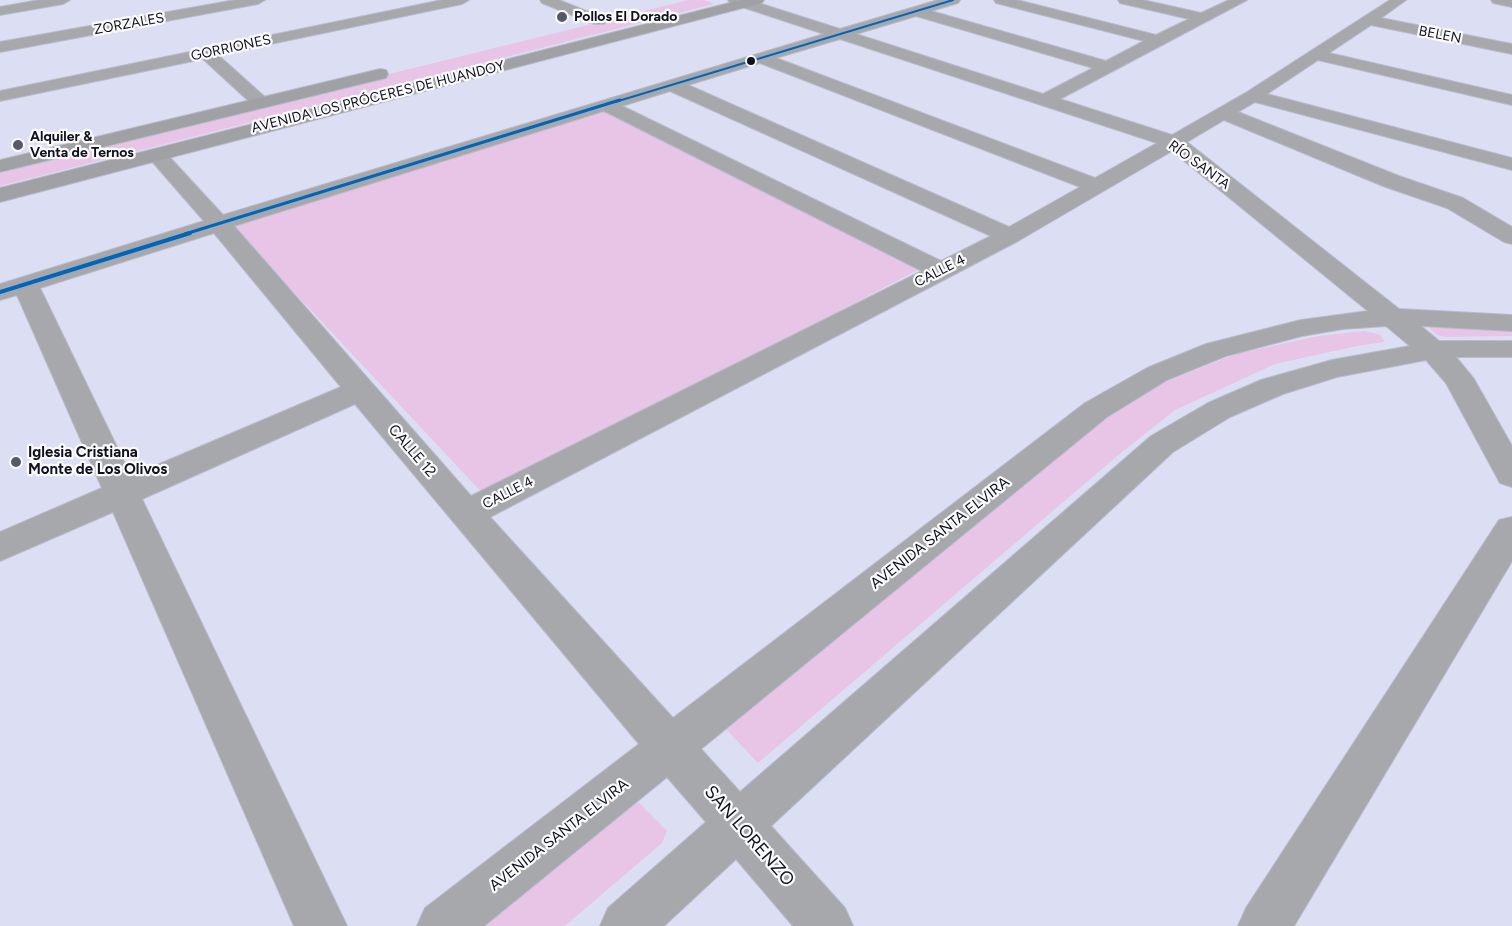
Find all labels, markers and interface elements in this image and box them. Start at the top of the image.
place label: Pollos El Dorado [574,9,678,25]
street label: ZORZALES [92,10,166,38]
marker: Pollos El Dorado [555,10,569,24]
street label: BELEN [1417,23,1463,47]
street label: GORRIONES [189,31,273,65]
unlabelled marker [745,55,757,67]
street label: AVENIDA LOS PRÓCERES DE HUANDOY [250,57,506,137]
place label: Alquiler & Venta de Ternos [30,129,134,162]
street label: RÍO SANTA [1165,137,1233,193]
marker: Alquiler & Venta de Ternos [11,138,25,152]
street label: CALLE 4 [912,251,968,291]
street label: CALLE 12 [384,421,440,481]
place label: Iglesia Cristiana Monte de Los Olivos [28,444,167,479]
marker: Iglesia Cristiana Monte de Los Olivos [9,455,23,469]
street label: CALLE 4 [480,473,536,513]
street label: AVENIDA SANTA ELVIRA [867,473,1013,593]
street label: AVENIDA SANTA ELVIRA [486,775,632,895]
street label: SAN LORENZO [700,781,798,891]

